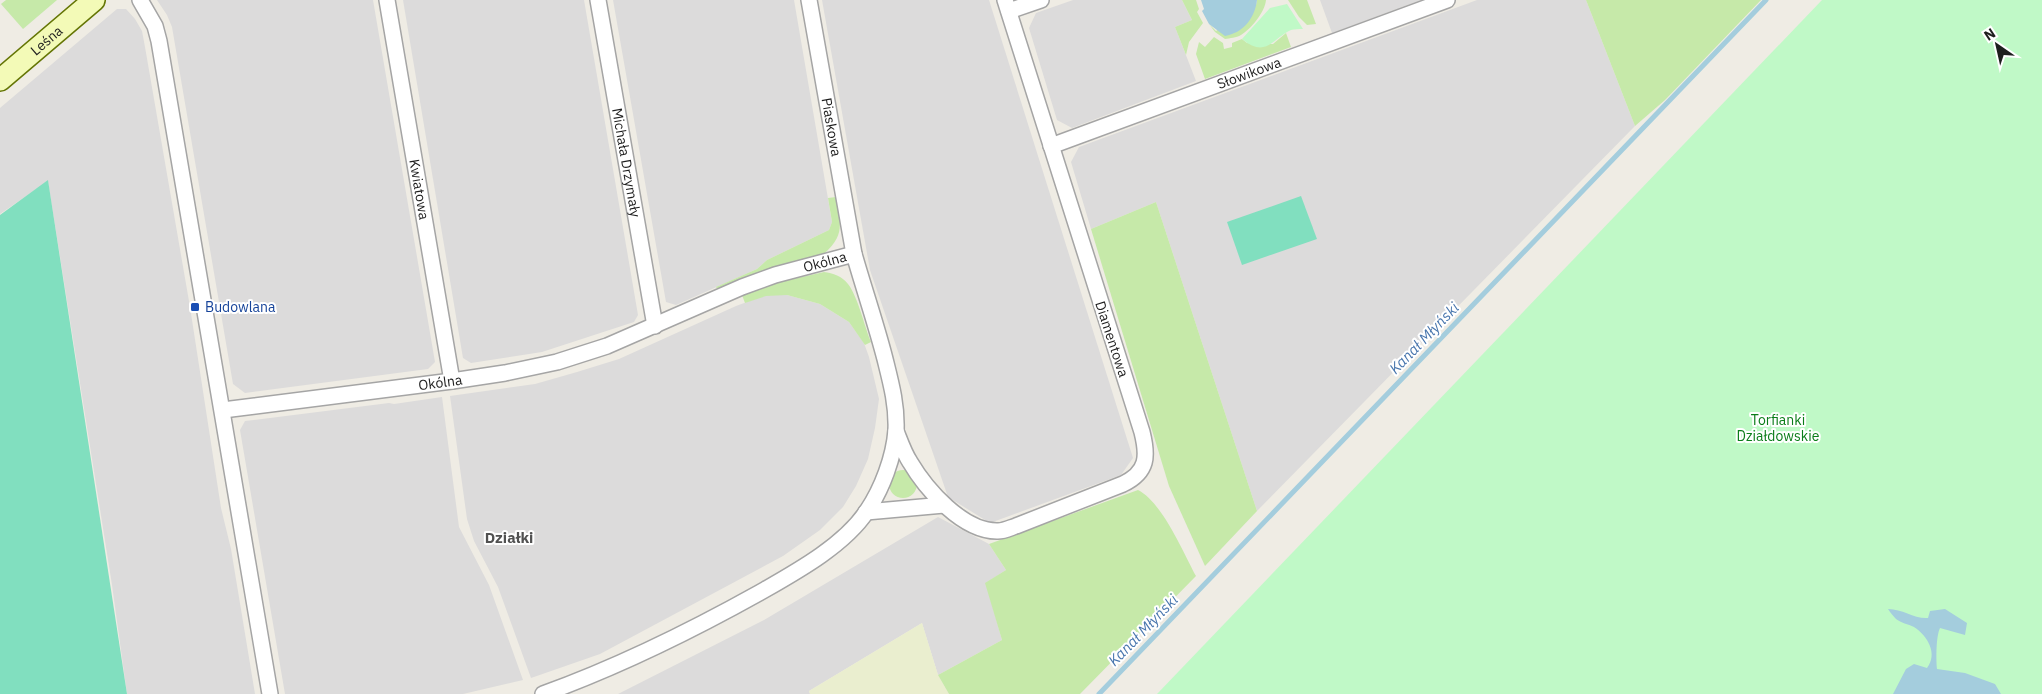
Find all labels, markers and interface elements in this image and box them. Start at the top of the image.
north arrow [1972,20,2022,70]
street label: Leśna [27,21,67,59]
text: N [1980,24,1999,45]
street label: Słowikowa [1214,53,1284,93]
street label: Piaskowa [817,96,846,158]
street label: Michała Drzymały [608,107,645,219]
street label: Kwiatowa [405,158,433,221]
street label: Okólna [801,247,849,276]
place label: Budowlana [205,298,276,316]
water label: Kanał Młyński [1385,298,1463,378]
street label: Diamentowa [1091,299,1133,380]
marker: Budowlana [189,301,201,313]
street label: Okólna [417,370,464,394]
park label: Torfianki Działdowskie [1737,411,1820,445]
district label: Działki [485,528,533,547]
water label: Kanał Młyński [1104,590,1182,670]

